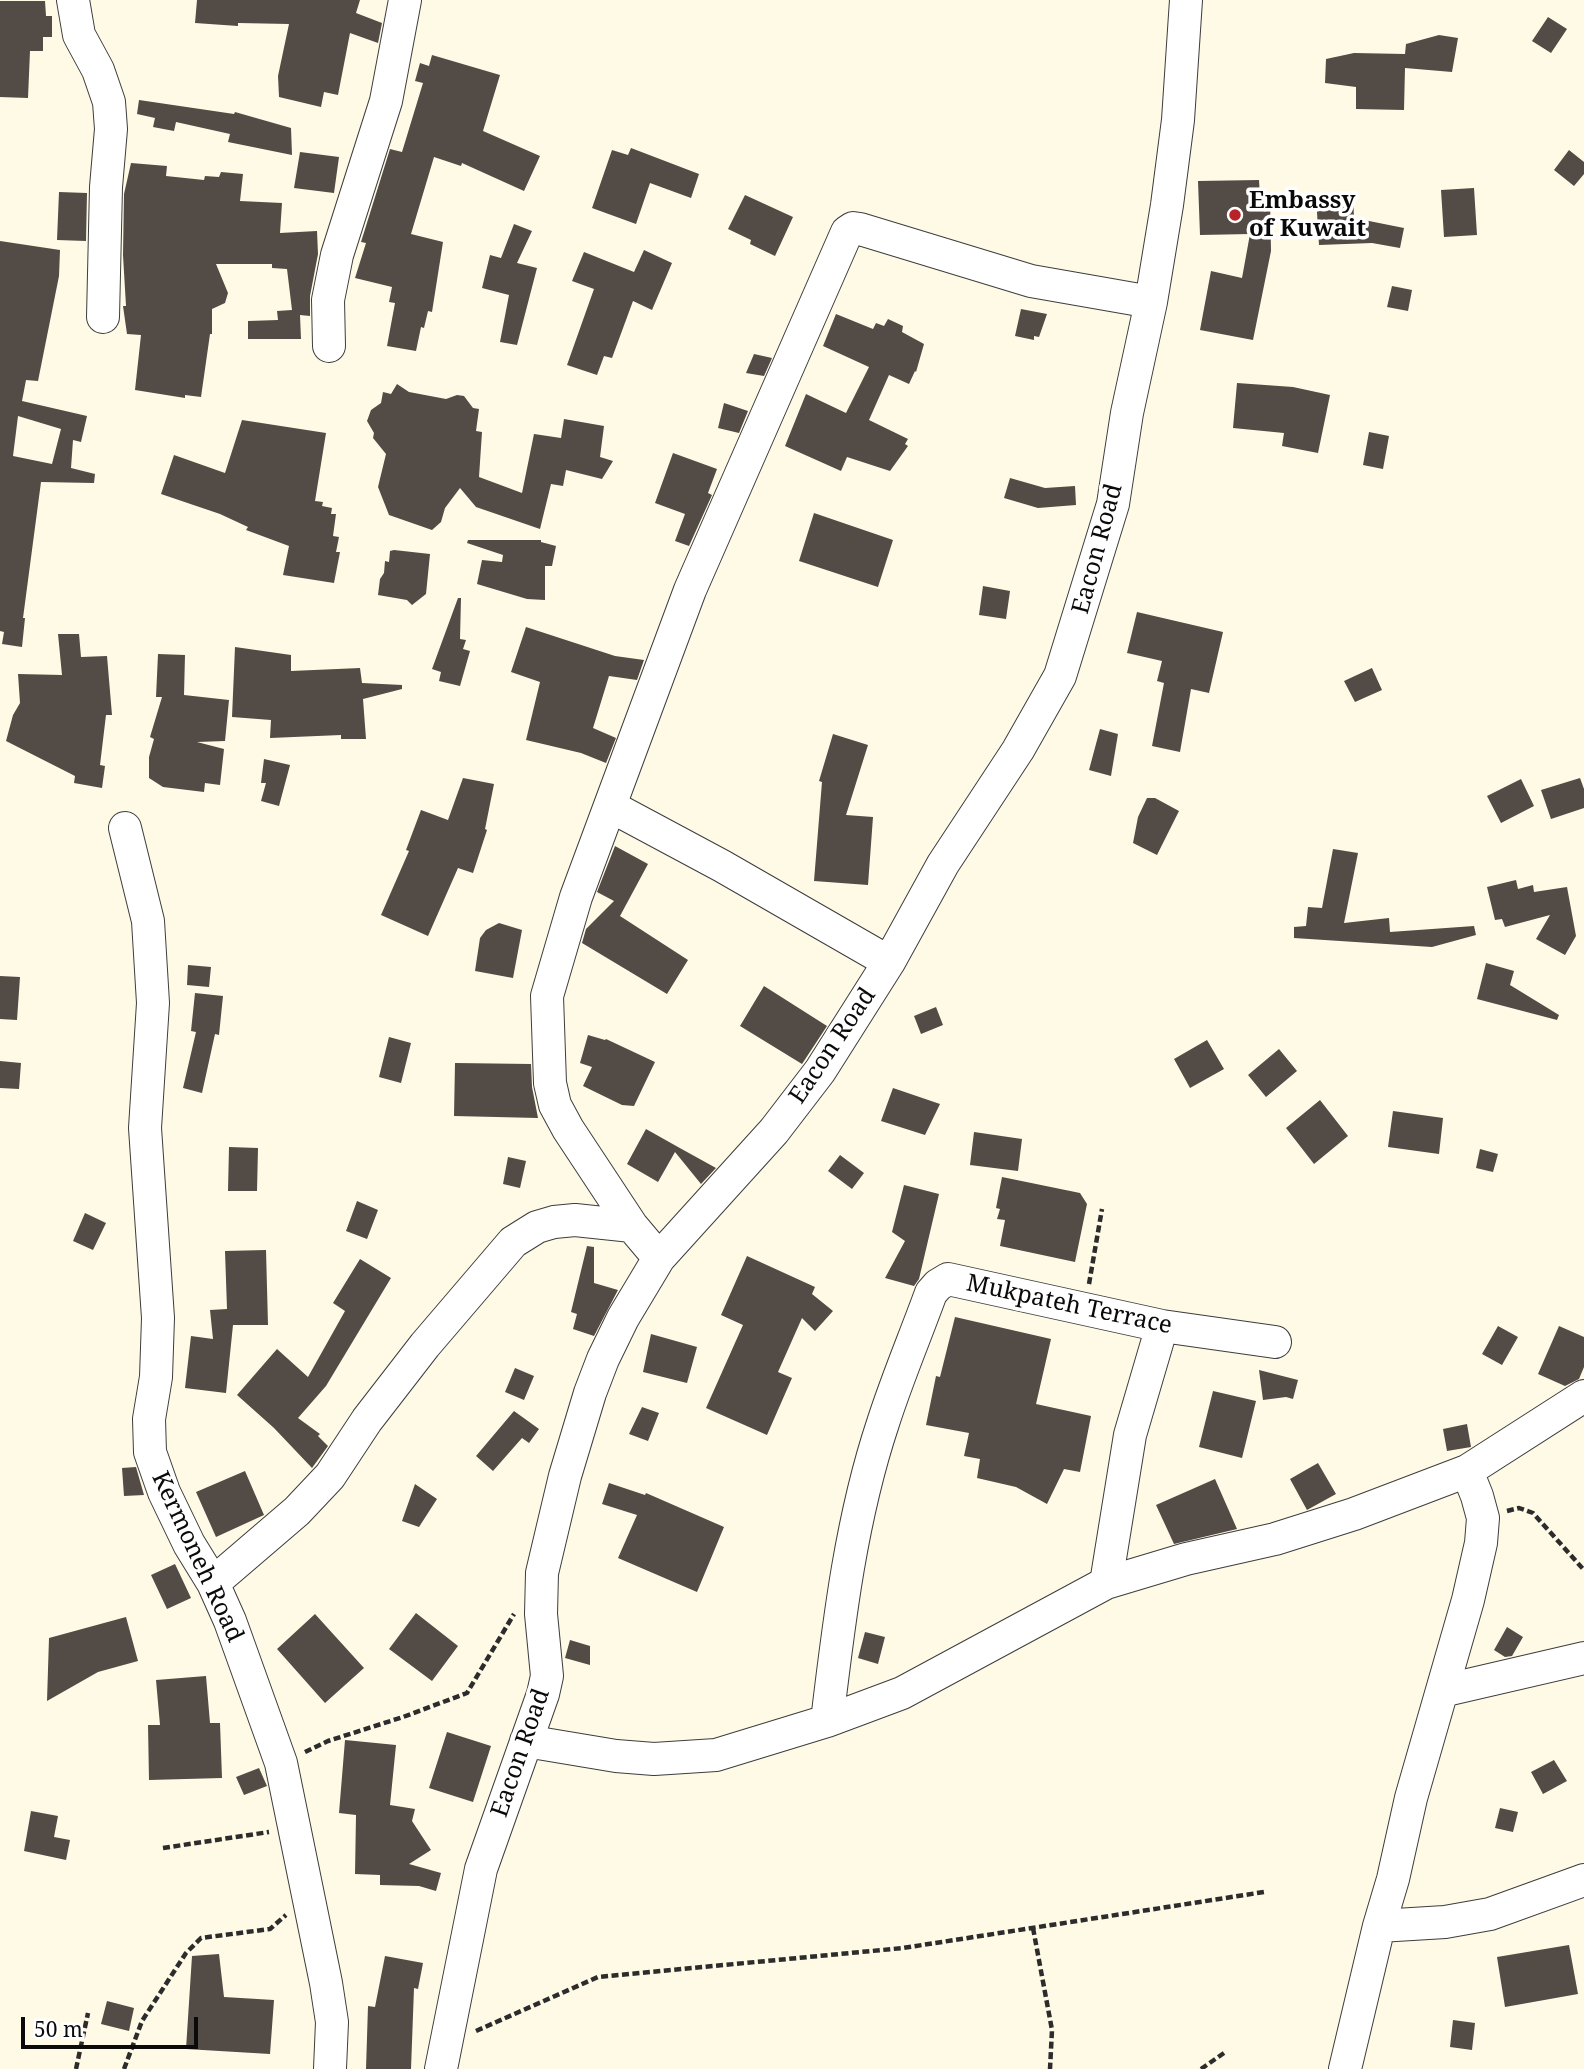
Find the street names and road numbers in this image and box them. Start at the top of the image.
street label: Eacon Road [1067,481,1129,617]
street label: Eacon Road [784,983,882,1109]
street label: Mukpateh Terrace [964,1269,1174,1341]
street label: Kermoneh Road [145,1467,249,1647]
street label: Eacon Road [486,1685,556,1821]

